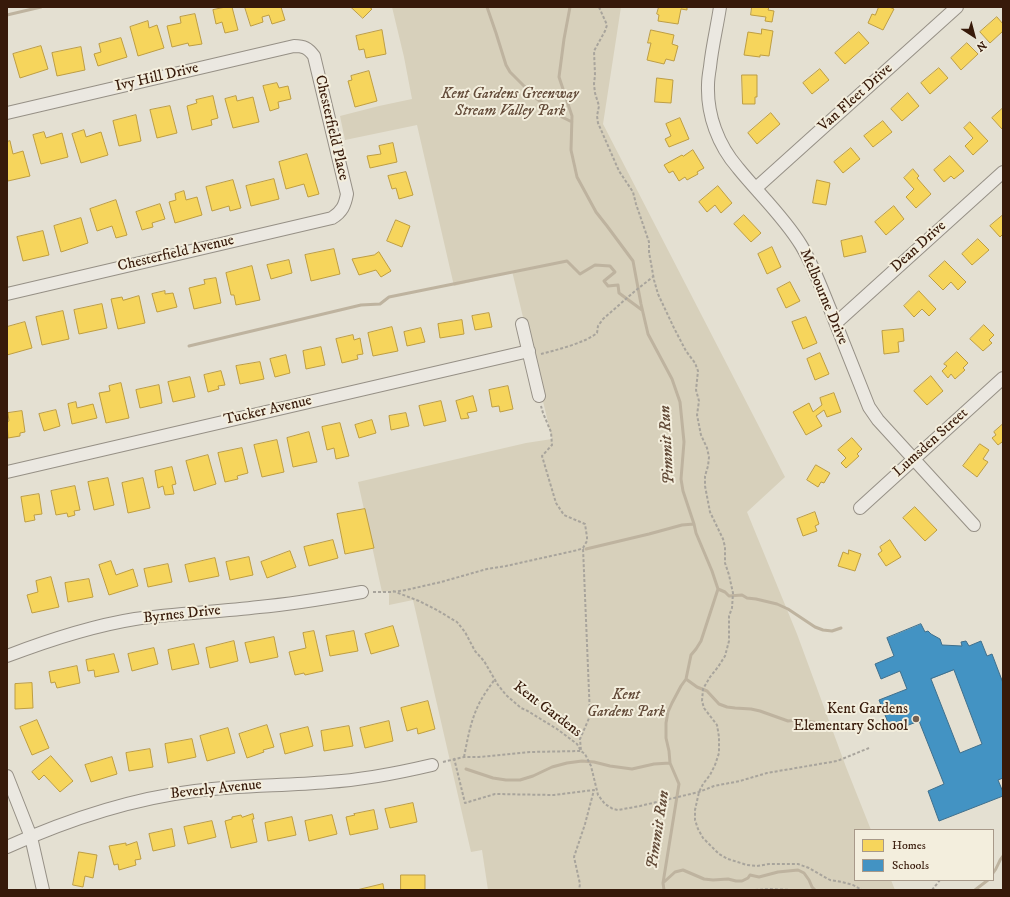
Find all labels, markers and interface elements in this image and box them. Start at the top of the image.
north arrow [954,16,994,56]
text: N [973,37,989,54]
street label: Ivy Hill Drive [114,60,200,96]
street label: Van Fleet Drive [815,60,897,136]
street label: Chesterfield Place [310,74,352,182]
park label: Kent Gardens Greenway Stream Valley Park [441,86,579,121]
street label: Dean Drive [888,217,950,277]
street label: Chesterfield Avenue [116,232,236,276]
street label: Melbourne Drive [795,247,851,347]
street label: Tucker Avenue [222,392,314,430]
water label: Pimmit Run [656,405,680,485]
street label: Lumsden Street [890,405,972,481]
street label: Byrnes Drive [142,602,222,628]
street label: Kent Gardens [509,678,585,742]
park label: Kent Gardens Park [587,687,665,722]
place label: Kent Gardens Elementary School [793,701,908,736]
marker: Kent Gardens Elementary School [911,714,921,724]
street label: Beverly Avenue [169,776,263,804]
water label: Pimmit Run [643,789,675,871]
legend [854,829,994,881]
text: Homes [892,838,926,853]
text: Schools [892,858,929,873]

